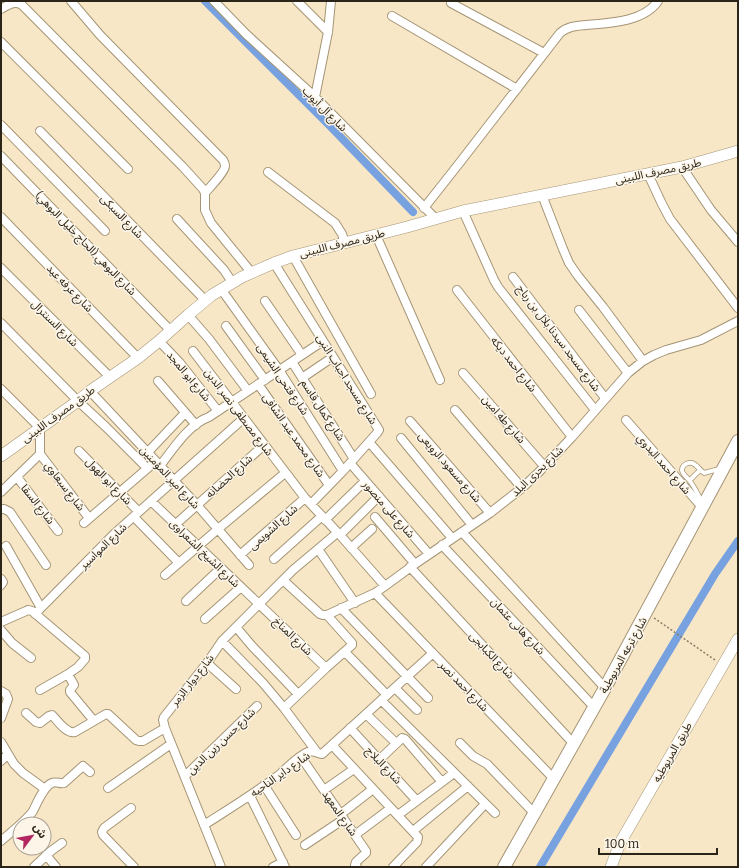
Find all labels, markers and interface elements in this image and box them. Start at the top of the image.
street label: شارع آل أيوب [299,84,350,135]
street label: طريق مصرف اللبينى [614,156,702,187]
street label: شارع البوهي (الحاج خليل البوهي) [31,189,139,300]
street label: شارع السبكى [97,192,146,242]
street label: طريق مصرف اللبينى [298,227,386,260]
street label: شارع عرفه عيد [43,262,96,316]
street label: شارع مسجد سيدنا بلال بن رباح [513,282,603,395]
street label: شارع السنترال [28,297,81,350]
street label: شارع مسجد احباب النبى [313,332,380,428]
street label: شارع احمد ديكه [487,334,539,395]
street label: شارع فتحى الشيمى [253,341,311,418]
street label: شارع ابو المجد [163,349,214,405]
street label: شارع مصطفى نصر الدين [201,366,276,459]
street label: شارع كمال قاسم [296,377,347,445]
street label: طريق مصرف اللبينى [19,383,98,445]
street label: شارع محمد عبد الشافى [259,391,328,481]
street label: شارع طه امين [479,393,528,447]
street label: شارع مسعود الرويعى [415,429,484,506]
street label: شارع احمد البدوي [632,432,694,499]
street label: شارع امير المؤمنين [136,443,202,512]
street label: شارع بحرى البلد [509,443,567,500]
street label: شارع الحضانه [203,452,256,501]
street label: شارع ابو الهول [82,455,135,509]
street label: شارع سبعاوي [40,459,88,515]
street label: شارع على منصور [359,477,417,542]
street label: شارع السقا [17,482,57,528]
street label: شارع الشويمى [246,502,301,553]
street label: شارع الشيخ الشعراوى [166,517,243,591]
street label: شارع المواسير [76,520,131,573]
street label: شارع هانى عثمان [487,595,548,658]
street label: شارع المناخ [270,614,315,659]
street label: شارع ترعه المريوطية [597,614,651,696]
street label: شارع الكبابجى [466,629,517,683]
street label: شارع دوار الزمر [168,652,218,710]
street label: شارع احمد نصر [435,658,491,715]
street label: شارع حسن زين الدين [185,705,259,778]
street label: طريق المريوطيه [650,720,695,785]
street label: شارع البلاح [362,744,405,788]
street label: شارع داير الناحيه [248,749,313,801]
street label: شارع المعهد [318,788,360,839]
north arrow [12,816,52,856]
text: ش [31,821,50,841]
scale bar [599,830,717,856]
text: 100 m [605,837,640,851]

